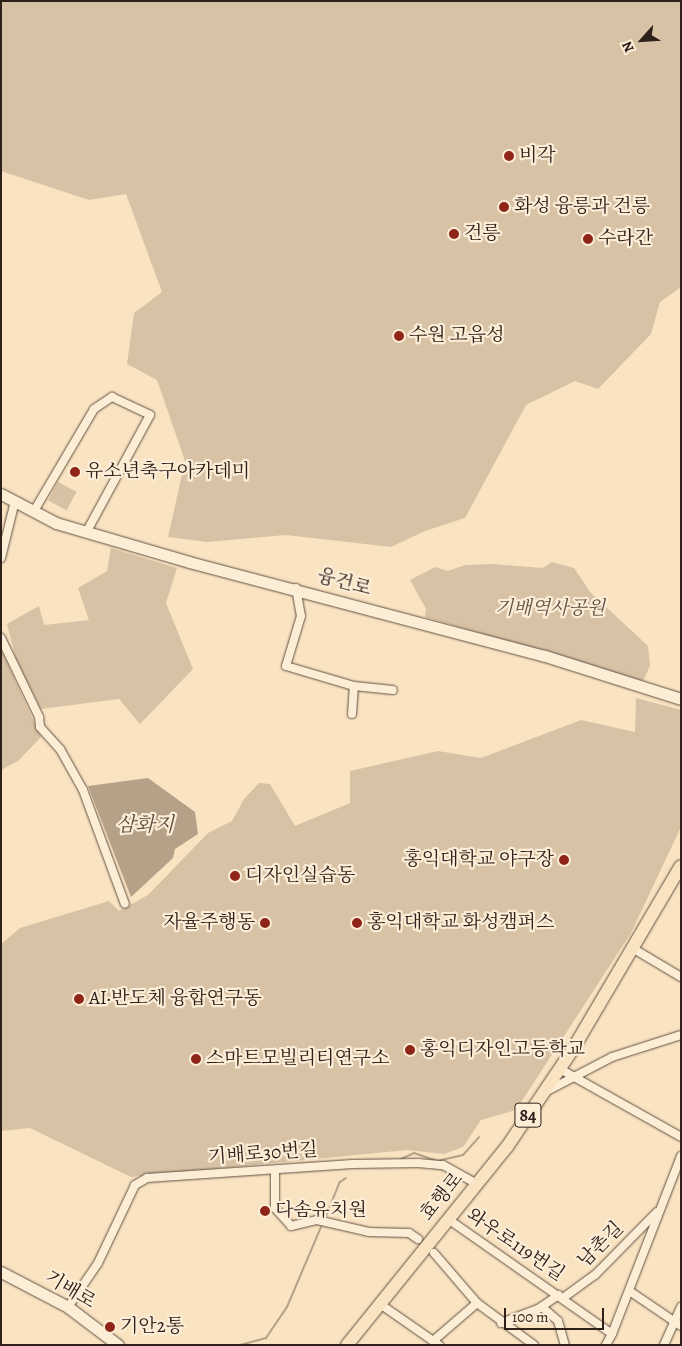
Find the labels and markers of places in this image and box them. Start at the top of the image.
place label: 비각 [519,145,556,167]
marker: 비각 [503,150,515,162]
place label: 화성 융릉과 건릉 [514,196,650,218]
marker: 화성 융릉과 건릉 [498,201,510,213]
place label: 건릉 [464,223,501,245]
marker: 건릉 [448,228,460,240]
place label: 수라간 [598,228,653,250]
marker: 수라간 [582,233,594,245]
place label: 수원 고읍성 [409,325,505,347]
marker: 수원 고읍성 [393,330,405,342]
place label: 유소년축구아카데미 [85,461,250,483]
marker: 유소년축구아카데미 [69,466,81,478]
place label: 홍익대학교 야구장 [403,849,554,871]
marker: 홍익대학교 야구장 [558,854,570,866]
place label: 디자인실습동 [245,865,355,887]
marker: 디자인실습동 [229,870,241,882]
place label: 자율주행동 [163,912,255,934]
place label: 홍익대학교 화성캠퍼스 [367,912,554,934]
marker: 자율주행동 [259,917,271,929]
marker: 홍익대학교 화성캠퍼스 [351,917,363,929]
place label: AI·반도체 융합연구동 [89,988,262,1010]
marker: AI·반도체 융합연구동 [73,993,85,1005]
place label: 홍익디자인고등학교 [420,1039,585,1061]
marker: 홍익디자인고등학교 [404,1044,416,1056]
place label: 스마트모빌리티연구소 [206,1048,390,1070]
marker: 스마트모빌리티연구소 [190,1053,202,1065]
place label: 다솜유치원 [275,1200,367,1222]
marker: 다솜유치원 [259,1205,271,1217]
place label: 기안2통 [120,1316,184,1338]
marker: 기안2통 [104,1321,116,1333]

